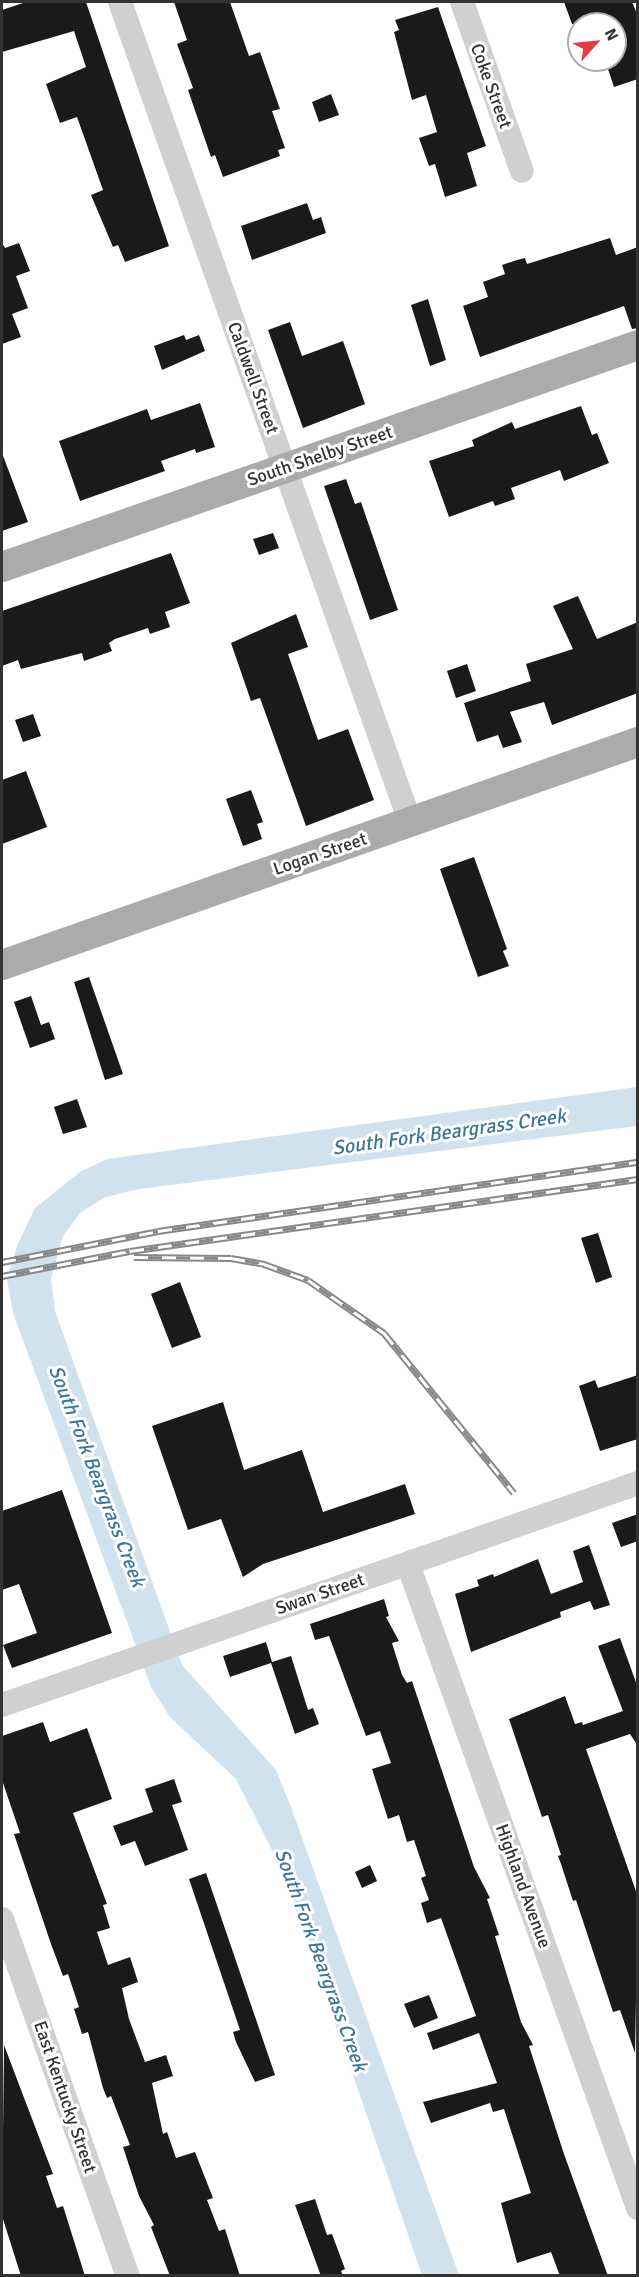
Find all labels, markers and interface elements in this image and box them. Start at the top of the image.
north arrow [567,12,627,72]
text: N [600,25,623,44]
street label: Coke Street [466,41,516,131]
street label: Caldwell Street [223,319,283,437]
street label: South Shelby Street [245,421,395,491]
street label: Logan Street [270,828,370,880]
water label: South Fork Beargrass Creek [331,1104,567,1160]
water label: South Fork Beargrass Creek [44,1362,150,1590]
street label: Swan Street [273,1569,367,1619]
street label: Highland Avenue [491,1821,555,1951]
water label: South Fork Beargrass Creek [270,1845,372,2075]
street label: East Kentucky Street [29,2018,101,2176]

